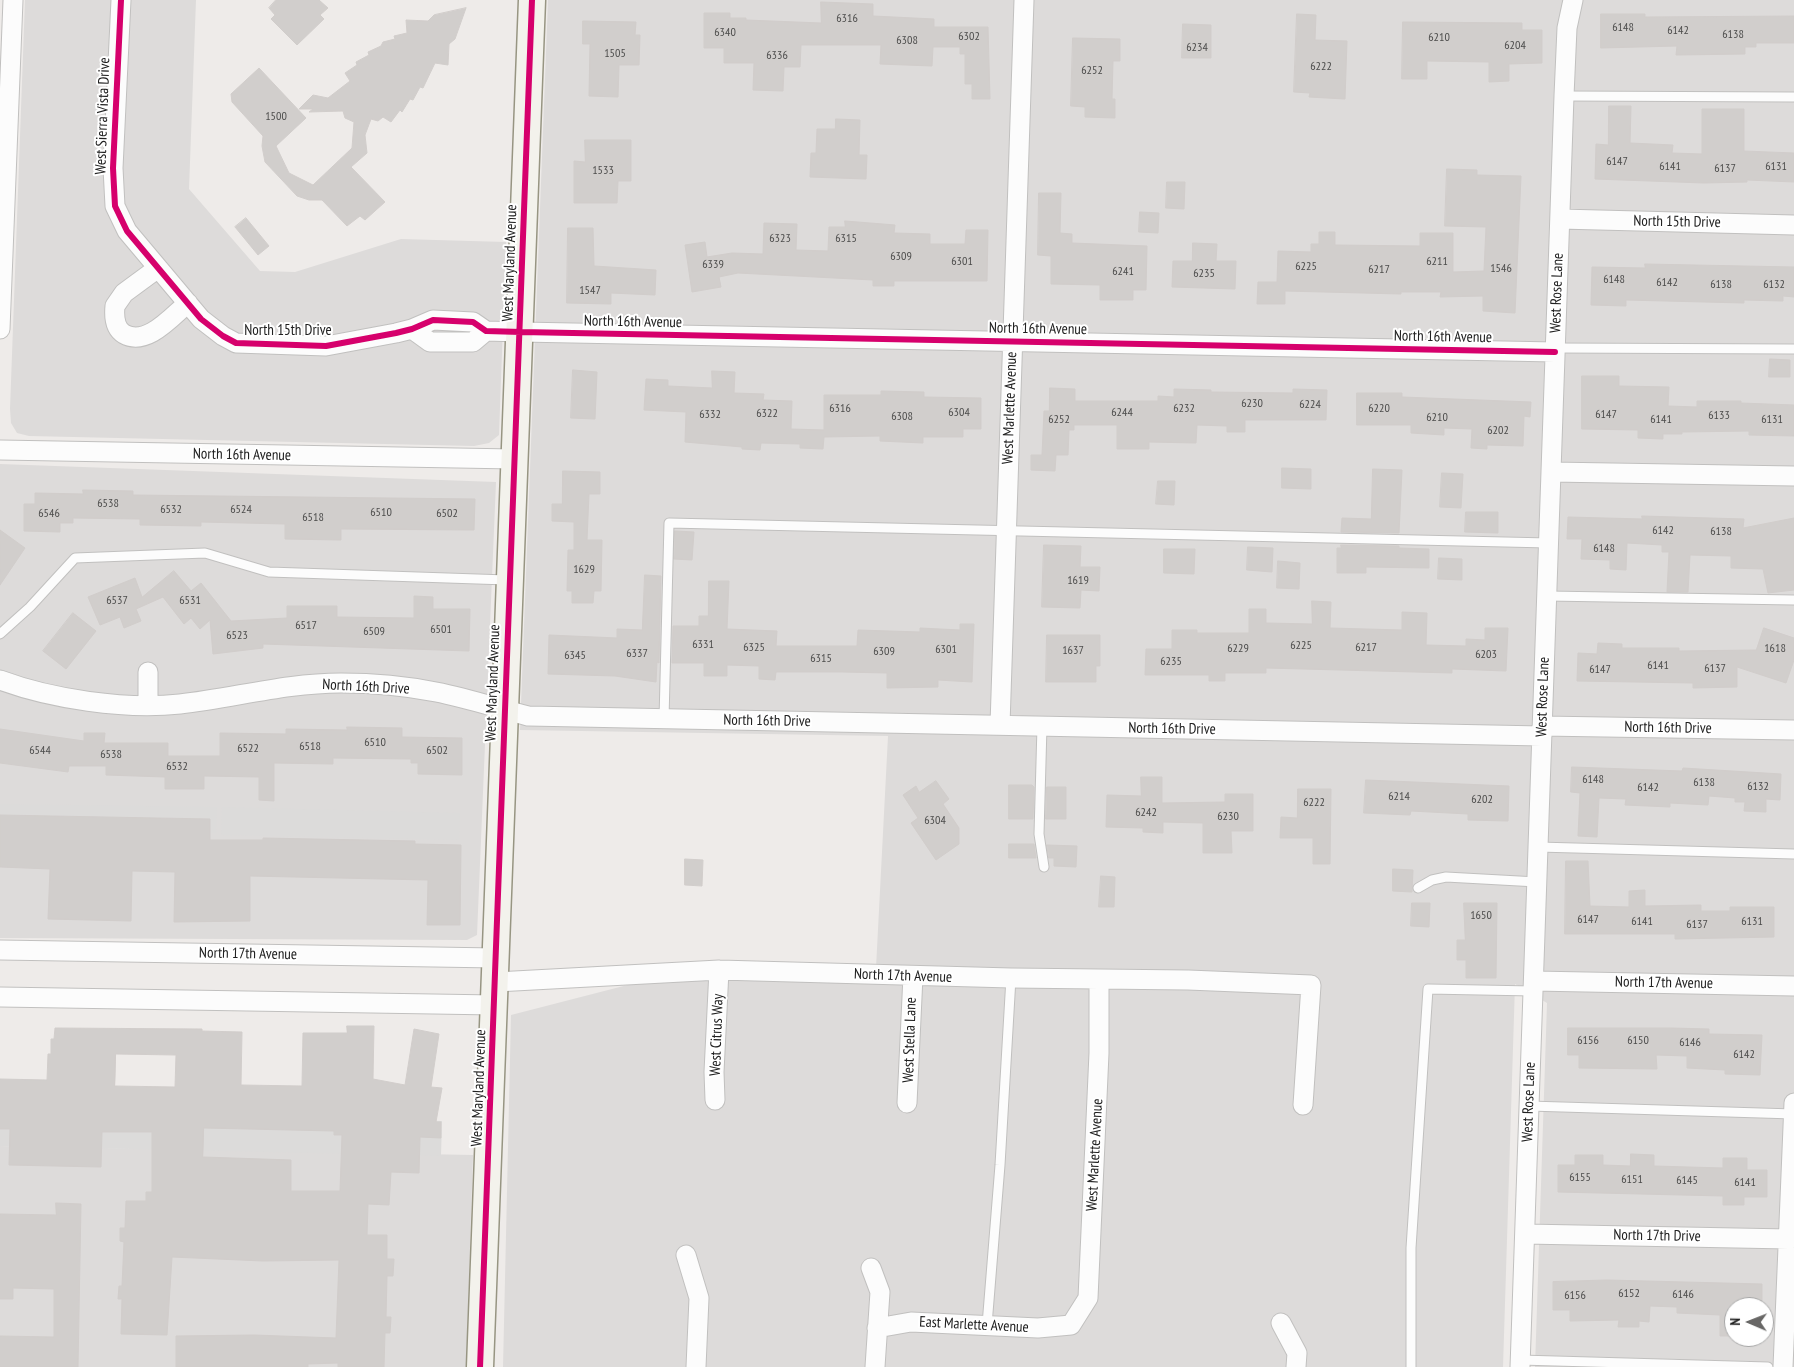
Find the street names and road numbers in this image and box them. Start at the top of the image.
street label: West Sierra Vista Drive [92,57,114,175]
street label: West Maryland Avenue [499,204,521,322]
street label: North 15th Drive [1633,212,1721,232]
street label: West Rose Lane [1547,252,1567,334]
street label: North 16th Avenue [584,312,682,332]
street label: North 16th Avenue [989,319,1087,339]
street label: North 15th Drive [244,322,332,340]
street label: North 16th Avenue [1394,327,1492,347]
street label: West Marlette Avenue [999,351,1021,465]
street label: North 16th Avenue [193,445,291,465]
street label: West Maryland Avenue [482,624,504,742]
street label: West Rose Lane [1533,656,1553,738]
street label: North 16th Drive [322,676,410,698]
street label: North 16th Drive [723,711,811,731]
street label: North 16th Drive [1624,718,1712,738]
street label: North 16th Drive [1128,719,1216,739]
street label: North 17th Avenue [199,944,297,964]
street label: North 17th Avenue [854,965,952,987]
street label: North 17th Avenue [1615,973,1713,993]
street label: West Citrus Way [707,993,727,1077]
street label: West Stella Lane [900,997,920,1083]
street label: West Maryland Avenue [468,1029,490,1147]
street label: West Rose Lane [1519,1061,1539,1143]
street label: West Marlette Avenue [1083,1098,1107,1212]
street label: North 17th Drive [1613,1226,1701,1246]
street label: East Marlette Avenue [919,1313,1029,1337]

